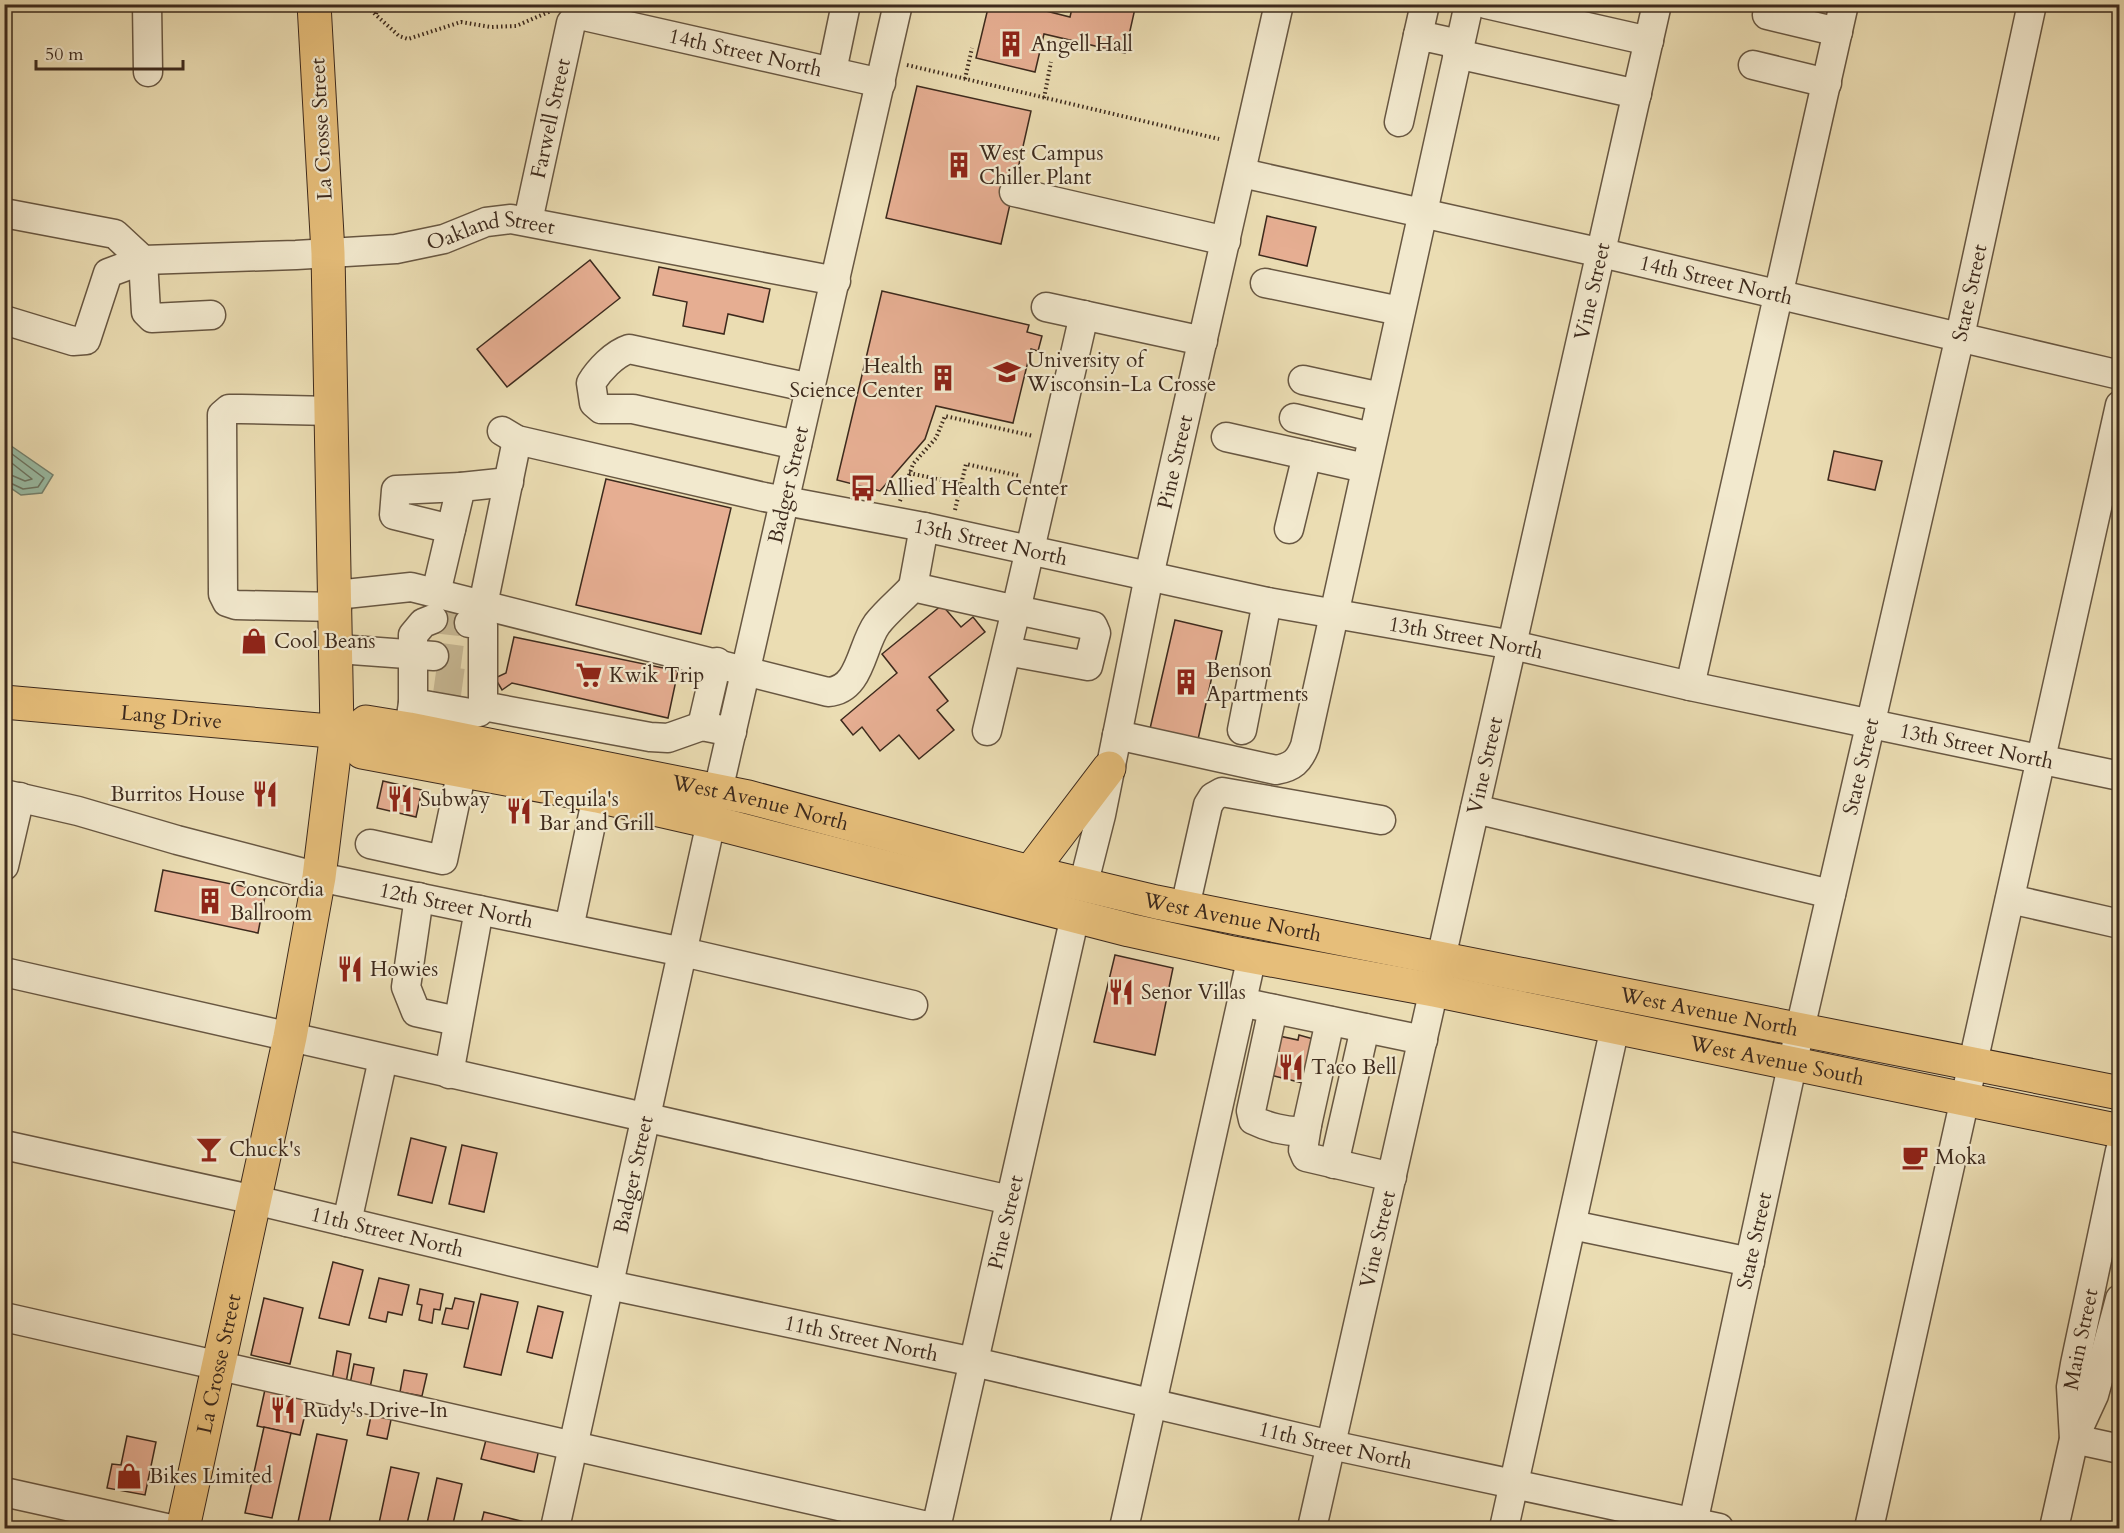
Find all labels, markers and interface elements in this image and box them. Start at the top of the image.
street label: 14th Street North [666,22,825,84]
building icon: Angell Hall [996,29,1026,59]
place label: Angell Hall [1031,30,1133,59]
scale bar [36,33,183,71]
text: 50 m [45,42,84,67]
street label: Farwell Street [524,55,578,181]
street label: La Crosse Street [303,57,340,201]
place label: West Campus Chiller Plant [978,139,1104,192]
building icon: West Campus Chiller Plant [944,150,974,180]
street label: Oakland Street [424,205,558,257]
street label: Vine Street [1567,240,1618,343]
street label: State Street [1945,241,1995,344]
street label: 14th Street North [1636,248,1796,313]
place label: University of Wisconsin-La Crosse [1026,346,1216,399]
place label: Health Science Center [789,352,923,405]
school or university icon: University of Wisconsin-La Crosse [992,357,1022,387]
building icon: Health Science Center [928,363,958,393]
street label: Pine Street [1151,412,1200,512]
street label: Badger Street [761,423,816,547]
bus stop icon: Allied Health Center [848,473,878,503]
place label: Allied Health Center [883,474,1068,503]
street label: 13th Street North [911,511,1071,573]
street label: 13th Street North [1386,610,1547,667]
shop icon: Cool Beans [239,626,269,656]
place label: Cool Beans [274,627,376,656]
place label: Benson Apartments [1206,656,1308,709]
supermarket icon: Kwik Trip [574,660,604,690]
place label: Kwik Trip [609,661,704,690]
building icon: Benson Apartments [1171,667,1201,697]
street label: Lang Drive [119,698,223,736]
street label: Vine Street [1460,714,1510,817]
street label: State Street [1836,715,1886,818]
street label: 13th Street North [1897,716,2057,777]
street label: West Avenue North [668,768,852,838]
restaurant icon: Burritos House [250,779,280,809]
place label: Burritos House [110,780,245,809]
restaurant icon: Subway [385,784,415,814]
place label: Subway [420,785,490,814]
place label: Tequila's Bar and Grill [539,785,654,838]
restaurant icon: Tequila's Bar and Grill [504,796,534,826]
place label: Concordia Ballroom [230,875,324,928]
street label: 12th Street North [377,876,536,936]
street label: West Avenue North [1139,885,1324,950]
building icon: Concordia Ballroom [195,886,225,916]
restaurant icon: Howies [335,954,365,984]
place label: Howies [370,955,438,984]
restaurant icon: Senor Villas [1106,977,1136,1007]
place label: Senor Villas [1141,978,1246,1007]
street label: West Avenue North [1617,980,1801,1044]
street label: West Avenue South [1686,1029,1867,1093]
restaurant icon: Taco Bell [1276,1052,1306,1082]
place label: Taco Bell [1311,1053,1397,1082]
street label: Badger Street [607,1113,661,1236]
bar icon: Chuck's [194,1134,224,1164]
place label: Chuck's [229,1135,301,1164]
cafe icon: Moka [1900,1142,1930,1172]
place label: Moka [1935,1143,1986,1172]
street label: Pine Street [981,1172,1031,1273]
street label: Vine Street [1353,1188,1403,1291]
street label: State Street [1730,1189,1779,1292]
street label: 11th Street North [308,1200,467,1265]
street label: Main Street [2057,1286,2106,1392]
street label: La Crosse Street [190,1291,249,1437]
street label: 11th Street North [782,1308,941,1369]
restaurant icon: Rudy's Drive-In [268,1395,298,1425]
place label: Rudy's Drive-In [303,1396,448,1425]
street label: 11th Street North [1256,1415,1415,1477]
shop icon: Bikes Limited [114,1461,144,1491]
place label: Bikes Limited [149,1462,272,1491]

